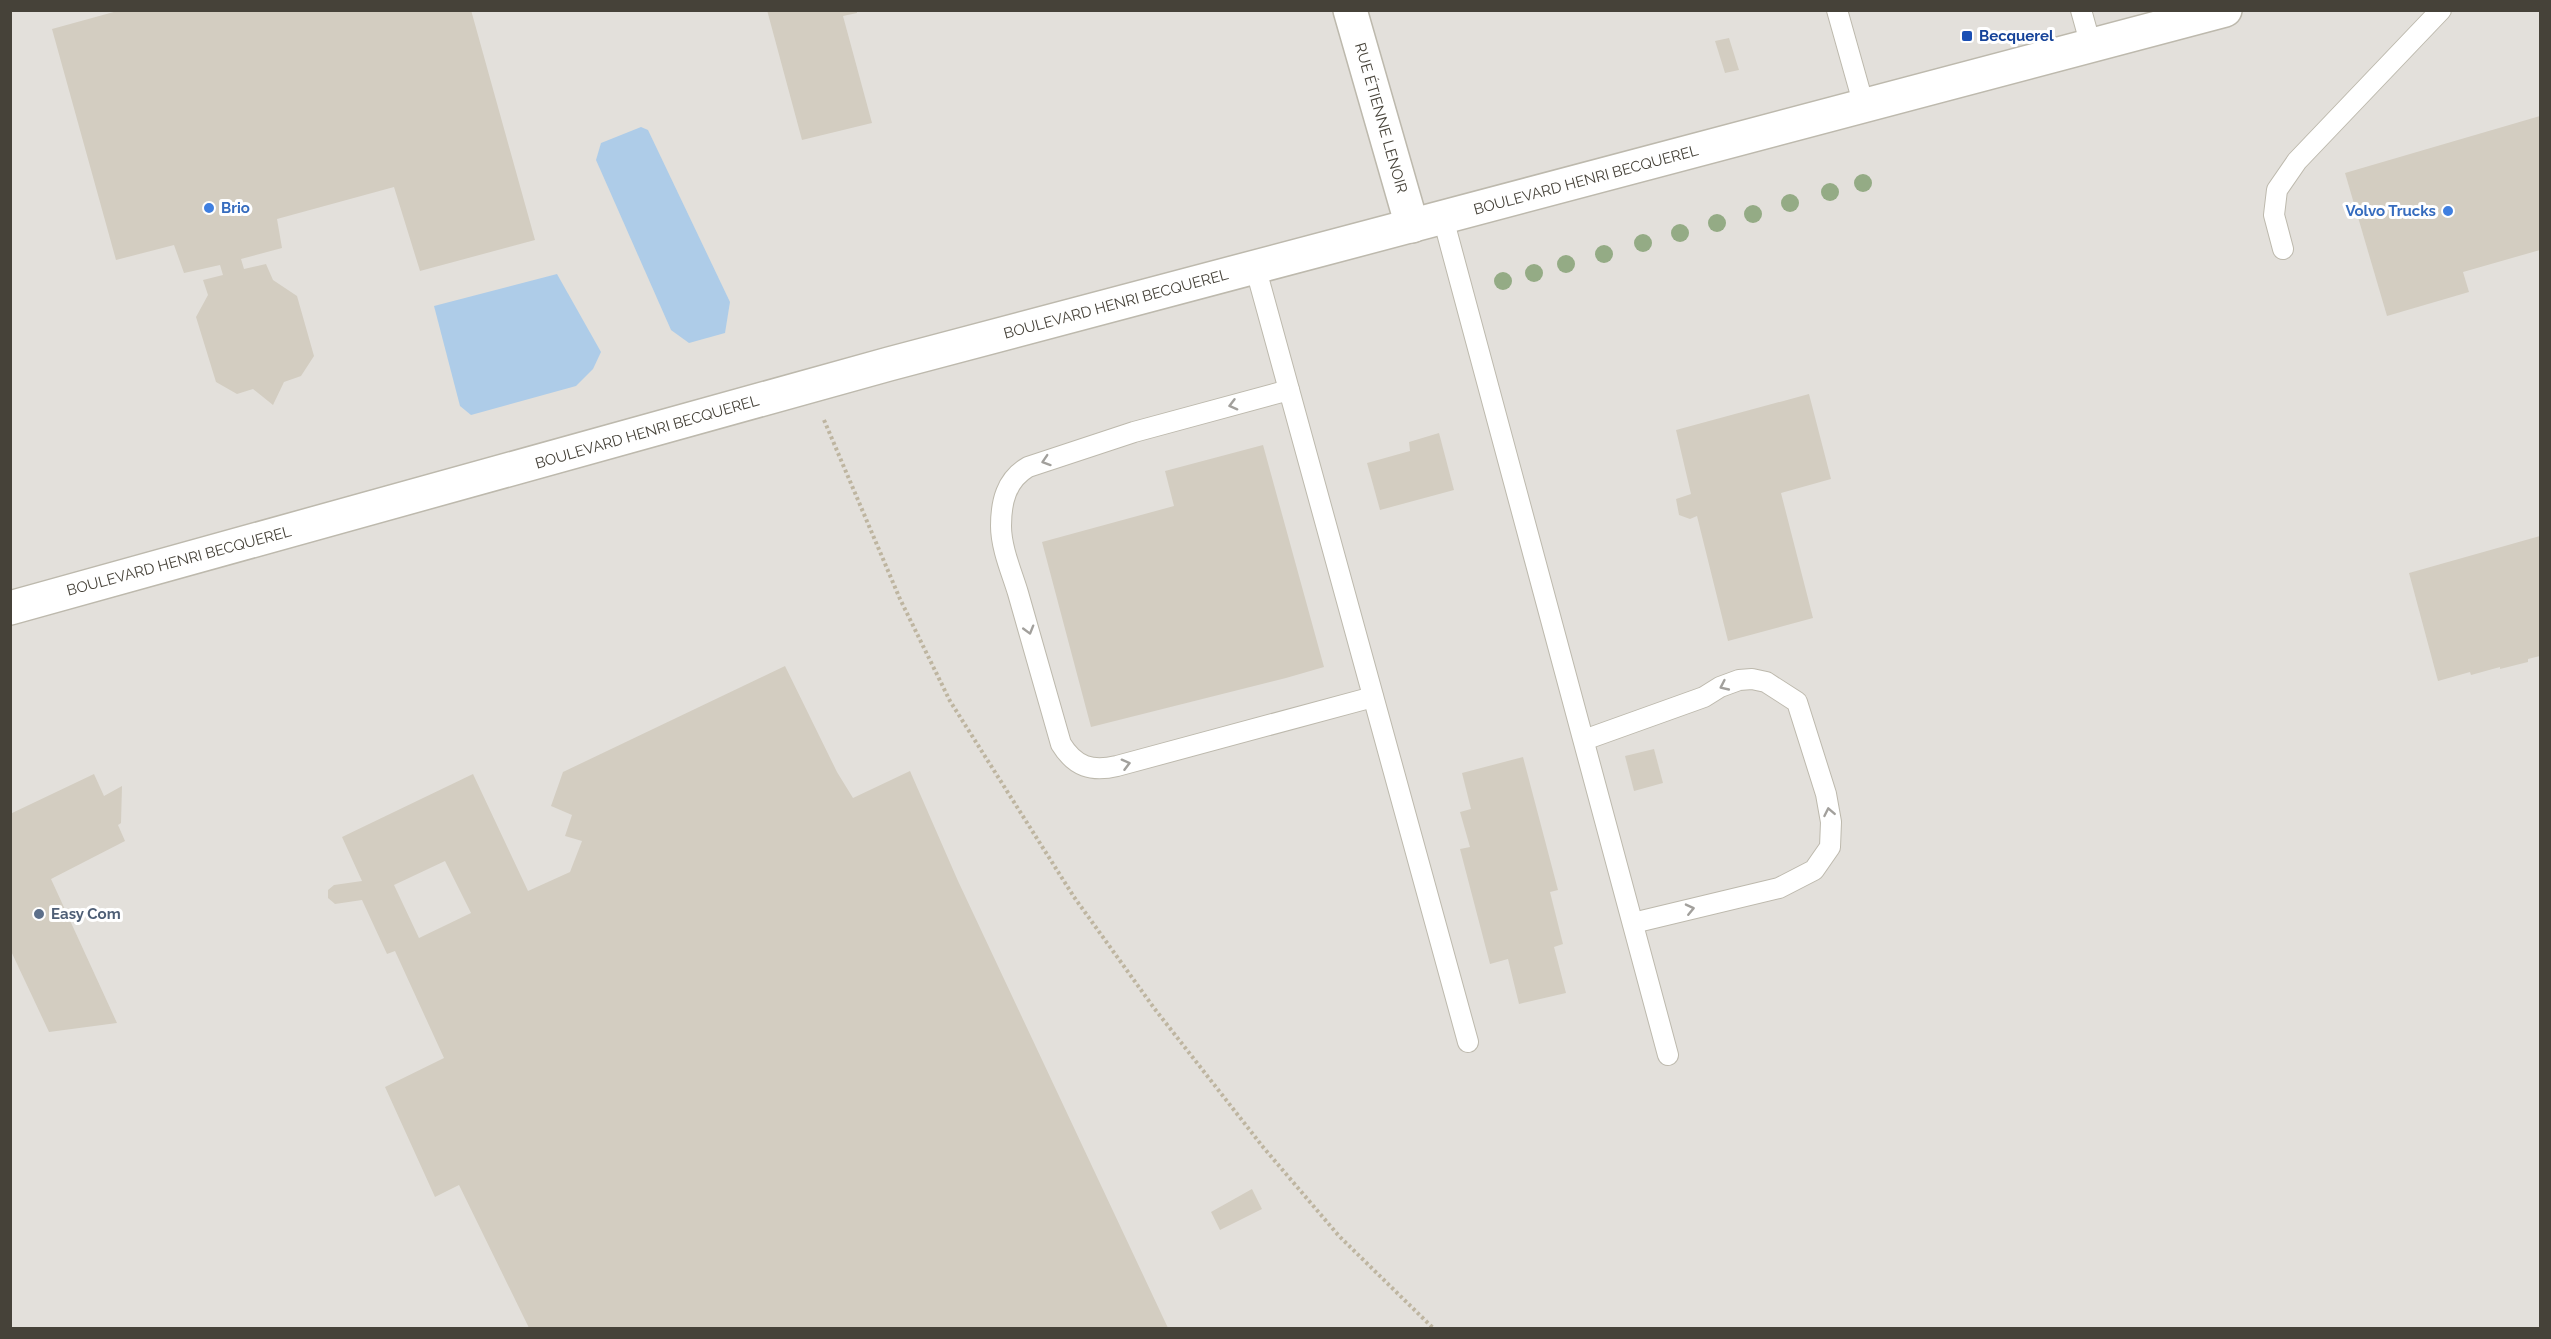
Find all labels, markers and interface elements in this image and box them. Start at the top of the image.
place label: Becquerel [1979,27,2054,45]
marker: Becquerel [1960,29,1974,43]
street label: RUE ÉTIENNE LENOIR [1351,41,1411,195]
street label: BOULEVARD HENRI BECQUEREL [1472,141,1701,219]
place label: Brio [221,199,250,217]
marker: Brio [202,201,216,215]
place label: Volvo Trucks [2345,202,2436,220]
marker: Volvo Trucks [2441,204,2455,218]
street label: BOULEVARD HENRI BECQUEREL [1002,265,1231,343]
street label: BOULEVARD HENRI BECQUEREL [533,391,761,473]
one-way arrow [1228,398,1238,411]
one-way arrow [1041,454,1052,467]
street label: BOULEVARD HENRI BECQUEREL [65,522,294,600]
one-way arrow [1022,624,1034,635]
one-way arrow [1719,679,1730,691]
one-way arrow [1120,759,1131,771]
one-way arrow [1823,807,1836,817]
one-way arrow [1684,904,1694,917]
place label: Easy Com [51,905,121,923]
marker: Easy Com [32,907,46,921]

